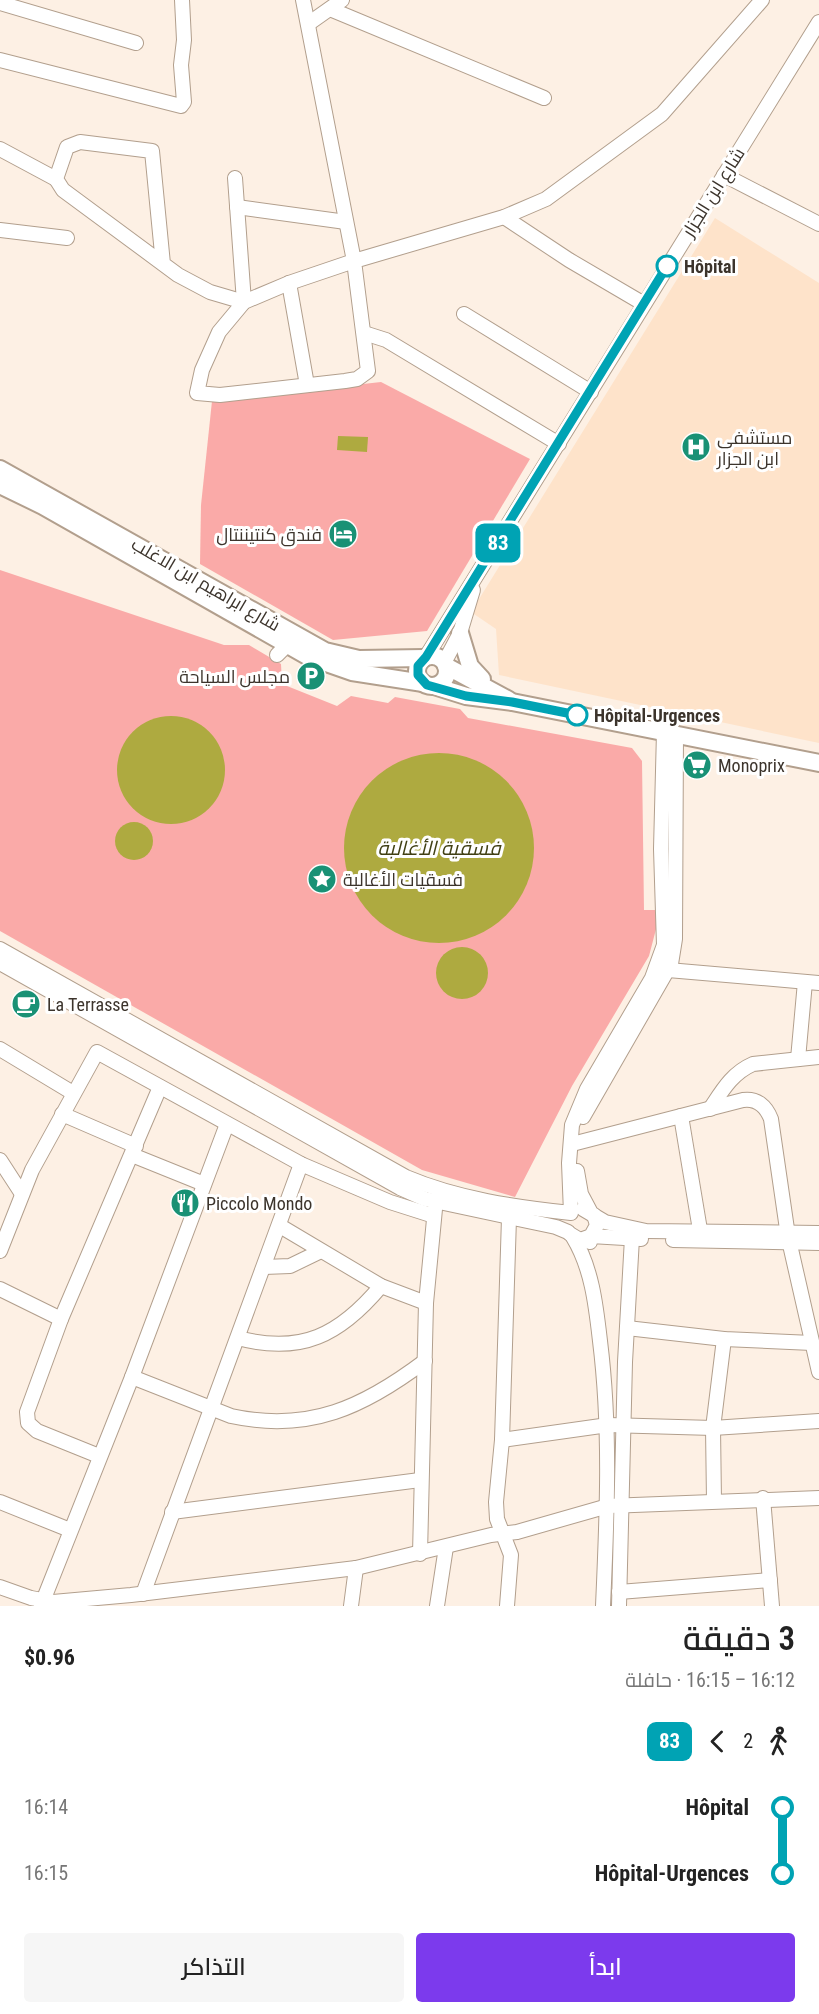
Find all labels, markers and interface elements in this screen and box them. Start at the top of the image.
street label: شارع ابن الجزار [677,144,750,242]
marker: Hôpital [656,255,678,277]
place label: Hôpital [684,256,736,277]
place label: مستشفى ابن الجزار [716,427,792,470]
hospital icon: مستشفى ابن الجزار [680,431,712,463]
hotel icon: فندق كنتيننتال [327,518,359,550]
place label: فندق كنتيننتال [216,524,322,547]
line badge: 83 [471,524,525,562]
text: 83 [487,531,509,555]
street label: شارع ابراهيم ابن الاغلب [127,533,284,637]
parking icon: مجلس السياحة [295,660,327,692]
place label: مجلس السياحة [179,666,290,688]
marker: Hôpital-Urgences [566,704,588,726]
place label: Hôpital-Urgences [594,705,720,726]
supermarket icon: Monoprix [681,749,713,781]
place label: Monoprix [718,755,785,776]
water label: فسقية الأغالبة [377,836,502,860]
place icon: فسقيات الأغالبة [306,863,338,895]
place label: فسقيات الأغالبة [343,869,463,890]
cafe icon: La Terrasse [10,988,42,1020]
place label: La Terrasse [47,994,129,1015]
restaurant icon: Piccolo Mondo [169,1187,201,1219]
place label: Piccolo Mondo [206,1193,312,1214]
text: 3 دقيقة [683,1619,795,1658]
text: $0.96 [24,1645,75,1670]
text: 16:12 – 16:15 · حافلة [625,1668,795,1692]
icon: back [701,1725,734,1758]
icon: walk [762,1725,795,1758]
text: 83 [659,1729,680,1753]
text: 2 [743,1729,753,1753]
text: 16:14 [24,1795,68,1819]
text: Hôpital [685,1795,749,1820]
text: 16:15 [24,1861,68,1885]
text: Hôpital-Urgences [595,1861,749,1886]
button: التذاكر [24,1933,404,2002]
button: ابدأ [416,1933,795,2002]

